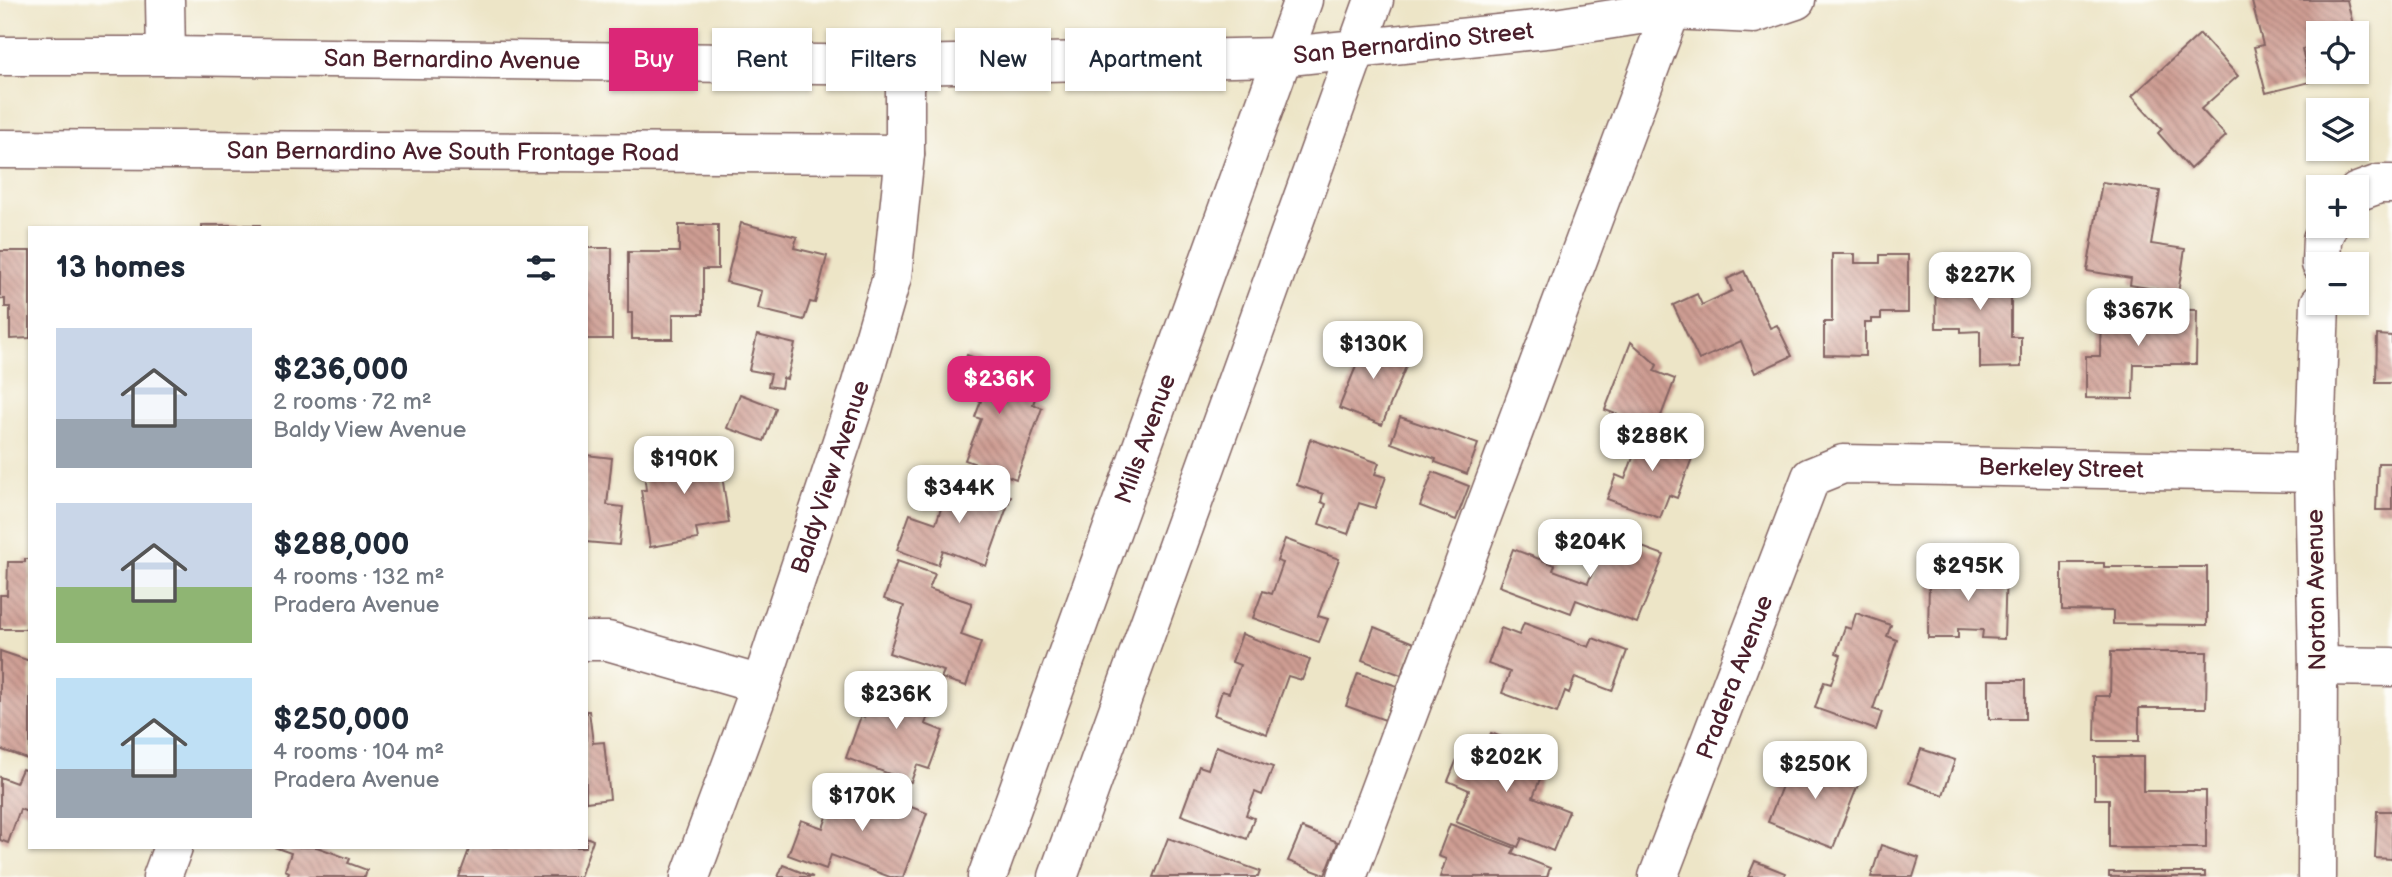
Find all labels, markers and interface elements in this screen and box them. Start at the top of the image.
street label: San Bernardino Street [1292,16,1535,71]
map controls [2306,21,2369,315]
button: locate [2306,21,2369,84]
chip: Buy [609,28,698,91]
chip: Rent [712,28,812,91]
chip: Filters [826,28,941,91]
chip: New [955,28,1051,91]
chip: Apartment [1065,28,1226,91]
street label: San Bernardino Avenue [324,44,580,76]
button: layers [2306,98,2369,161]
street label: San Bernardino Ave South Frontage Road [227,136,679,168]
button: + [2306,175,2369,238]
icon: filters [522,249,560,287]
text: 13 homes [56,250,185,286]
pin: $227K [1931,252,2029,312]
button: − [2306,252,2369,315]
text: $227K [1945,261,2015,289]
pin: $367K [2089,288,2187,348]
text: $367K [2103,297,2173,325]
pin: $130K [1324,322,1422,381]
text: $130K [1339,330,1407,358]
text: $236,000 [273,352,408,388]
icon: home [112,356,196,440]
pin: $236K [950,356,1048,416]
text: $236K [963,365,1035,393]
street label: Mills Avenue [1109,370,1182,508]
street label: Baldy View Avenue [785,377,876,577]
text: 2 rooms · 72 m² [273,388,432,416]
pin: $288K [1603,414,1701,473]
text: Baldy View Avenue [273,416,466,444]
text: $288K [1616,422,1688,450]
pin: $190K [635,436,733,496]
text: $190K [650,445,718,473]
street label: Berkeley Street [1978,453,2145,485]
pin: $344K [910,466,1008,525]
text: $344K [923,474,995,502]
street label: Norton Avenue [2301,509,2332,671]
pin: $204K [1541,520,1639,579]
text: $288,000 [273,527,410,563]
text: $204K [1554,528,1626,556]
icon: home [112,531,196,615]
pin: $295K [1919,544,2017,603]
text: $295K [1932,552,2004,580]
text: 4 rooms · 132 m² [273,563,444,591]
text: Pradera Avenue [273,591,439,619]
street label: Pradera Avenue [1690,591,1779,764]
pin: $236K [847,672,945,731]
text: $236K [860,680,932,708]
text: $250,000 [273,702,409,738]
icon: home [112,706,196,790]
pin: $202K [1457,734,1555,794]
text: 4 rooms · 104 m² [273,738,444,766]
pin: $250K [1766,742,1864,801]
text: $202K [1470,743,1542,771]
text: $250K [1779,750,1851,778]
text: Pradera Avenue [273,766,439,794]
pin: $170K [813,774,911,833]
text: $170K [828,782,896,810]

